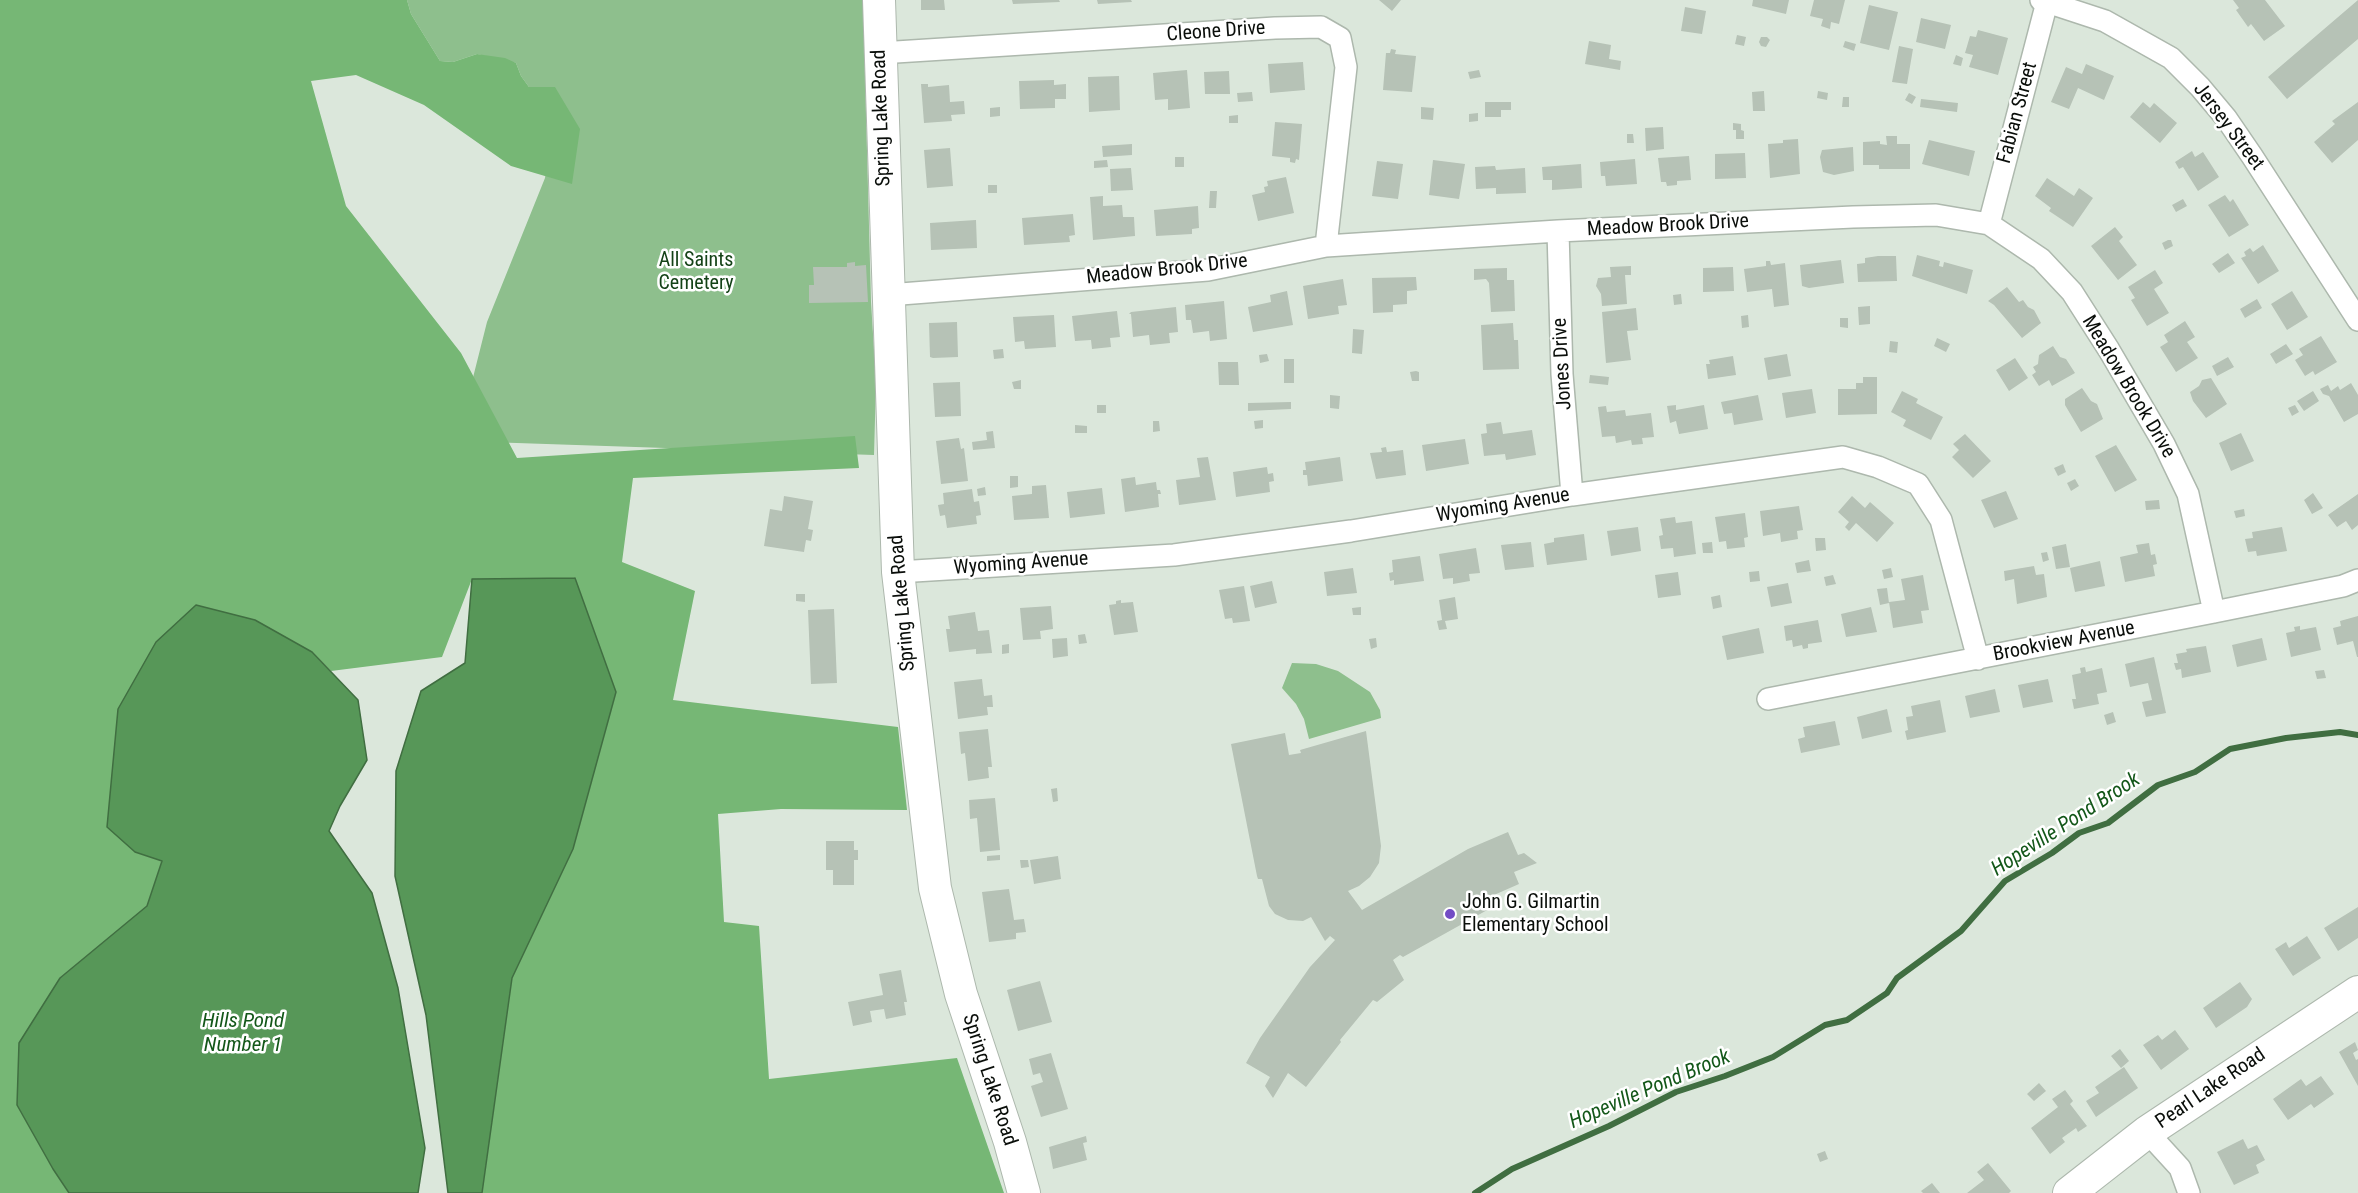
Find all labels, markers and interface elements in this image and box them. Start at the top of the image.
street label: Cleone Drive [1166,17,1266,47]
street label: Spring Lake Road [868,49,896,187]
street label: Fabian Street [1993,60,2043,166]
street label: Jersey Street [2187,79,2269,175]
street label: Meadow Brook Drive [1586,210,1750,242]
park label: All Saints Cemetery [658,249,734,296]
street label: Meadow Brook Drive [1085,250,1249,290]
street label: Meadow Brook Drive [2076,311,2180,463]
street label: Jones Drive [1549,317,1577,411]
street label: Wyoming Avenue [1435,484,1571,528]
street label: Spring Lake Road [885,534,921,672]
street label: Wyoming Avenue [953,547,1089,581]
street label: Brookview Avenue [1991,617,2137,667]
water label: Hopeville Pond Brook [1987,768,2145,882]
place label: John G. Gilmartin Elementary School [1462,891,1609,938]
marker: John G. Gilmartin Elementary School [1443,907,1457,921]
water label: Hills Pond Number 1 [202,1009,284,1059]
street label: Spring Lake Road [956,1011,1022,1149]
street label: Pearl Lake Road [2152,1043,2270,1135]
water label: Hopeville Pond Brook [1566,1045,1734,1135]

